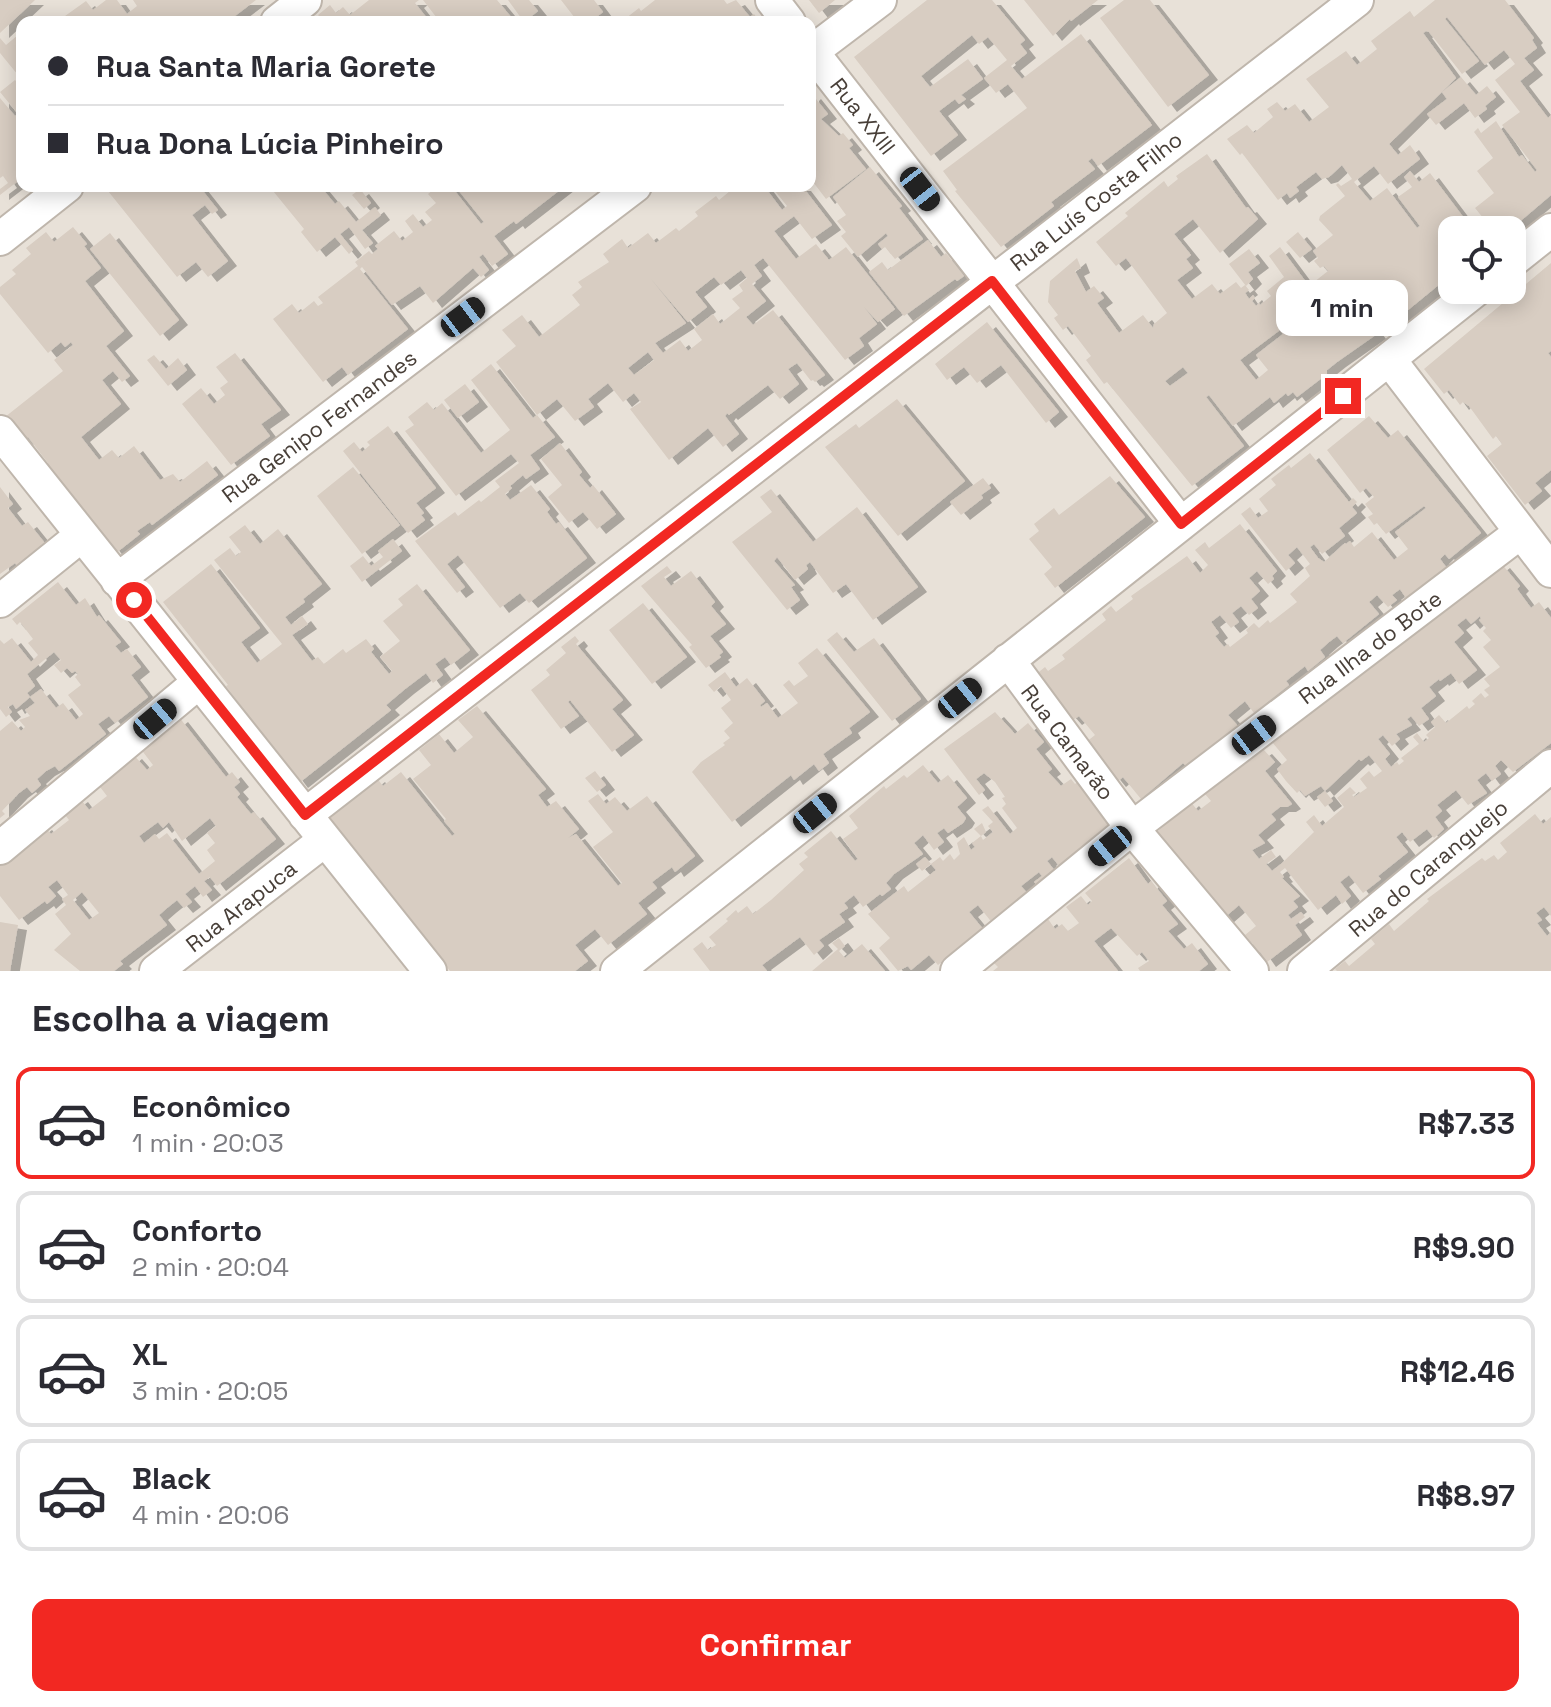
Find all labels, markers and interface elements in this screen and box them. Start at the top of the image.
text: Rua Santa Maria Gorete [96,47,436,86]
street label: Rua XXIII [824,72,902,160]
text: Rua Dona Lúcia Pinheiro [96,124,444,163]
street label: Rua Luís Costa Filho [1004,125,1188,277]
car [896,163,944,215]
map controls [1438,216,1526,304]
button: locate [1438,216,1526,304]
callout: 1 min [1277,280,1409,336]
text: 1 min [1310,291,1374,325]
car [437,293,489,341]
street label: Rua Genipo Fernandes [216,344,422,508]
route end [1325,378,1361,414]
route start [116,582,152,618]
street label: Rua Ilha do Bote [1293,584,1447,710]
car [934,674,986,722]
street label: Rua Camarão [1015,679,1121,805]
car [129,694,181,744]
car [1228,711,1280,759]
car [789,789,841,837]
street label: Rua do Caranguejo [1343,793,1513,943]
car [1084,822,1136,870]
street label: Rua Arapuca [180,854,302,958]
text: Escolha a viagem [32,996,330,1042]
icon: car [36,1087,108,1159]
text: Econômico [132,1087,291,1126]
text: R$7.33 [1418,1104,1515,1143]
text: 1 min · 20:03 [132,1126,284,1160]
icon: car [36,1211,108,1283]
text: Conforto [132,1211,262,1250]
text: R$9.90 [1413,1228,1515,1267]
text: 2 min · 20:04 [132,1250,289,1284]
icon: car [36,1335,108,1407]
text: XL [132,1335,168,1374]
text: R$12.46 [1400,1352,1515,1391]
text: 3 min · 20:05 [132,1374,288,1408]
icon: car [36,1459,108,1531]
text: Black [132,1459,211,1498]
text: R$8.97 [1416,1476,1515,1515]
text: 4 min · 20:06 [132,1498,289,1532]
button: Confirmar [32,1599,1519,1691]

